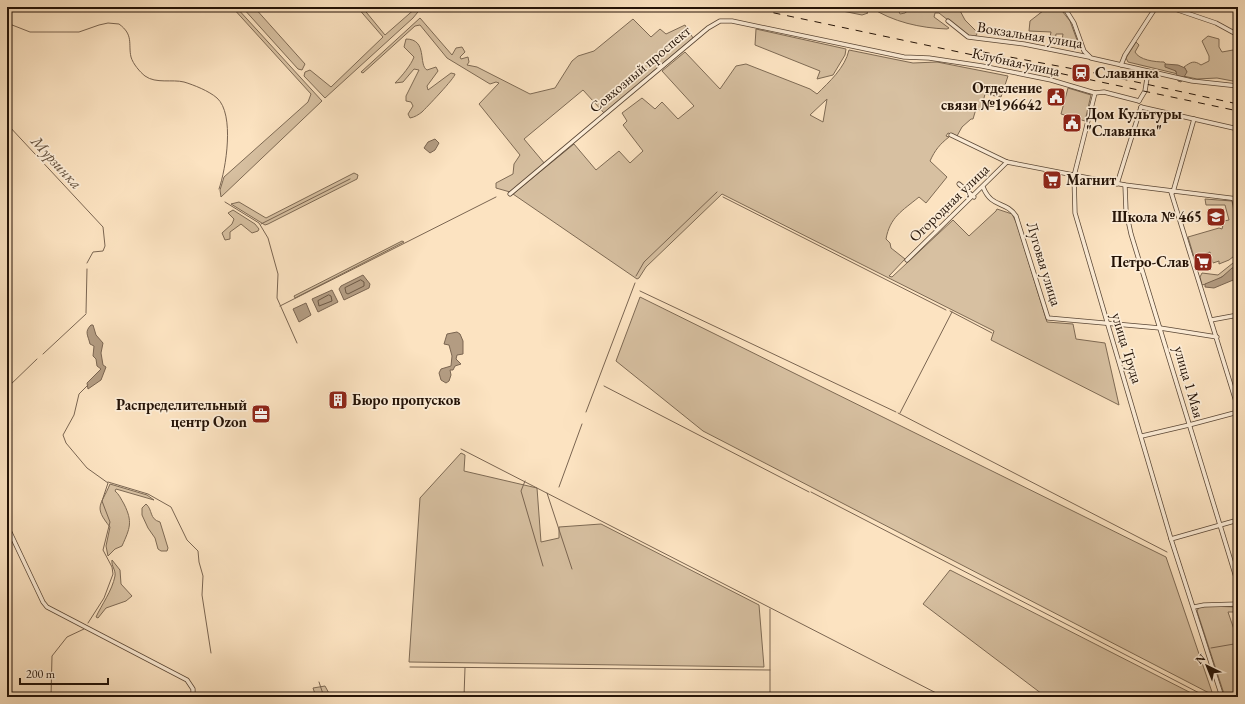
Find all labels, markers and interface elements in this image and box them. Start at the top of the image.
street label: Вокзальная улица [976,17,1084,52]
street label: Совхозный проспект [585,21,694,117]
street label: Клубная улица [970,43,1062,80]
station icon: Славянка [1070,62,1092,84]
place label: Славянка [1095,63,1159,82]
place label: Отделение связи №196642 [941,78,1042,114]
public building icon: Отделение связи №196642 [1045,86,1067,108]
place label: Дом Культуры "Славянка" [1086,104,1182,140]
public building icon: Дом Культуры "Славянка" [1061,112,1083,134]
water label: Мурзинка [26,130,87,194]
street label: Огородная улица [905,160,993,246]
supermarket icon: Магнит [1041,169,1063,191]
place label: Магнит [1066,170,1116,189]
school or university icon: Школа № 465 [1205,206,1227,228]
place label: Школа № 465 [1112,207,1202,226]
street label: Луговая улица [1023,219,1066,308]
supermarket icon: Петро-Слав [1192,251,1214,273]
place label: Петро-Слав [1111,252,1189,271]
street label: улица Труда [1108,310,1147,386]
street label: улица 1 Мая [1170,344,1209,420]
building icon: Бюро пропусков [327,389,349,411]
place label: Бюро пропусков [352,390,460,409]
place label: Распределительный центр Ozon [116,395,248,431]
office icon: Распределительный центр Ozon [250,403,272,425]
north arrow [1187,646,1227,686]
text: N [1192,650,1208,667]
scale bar [20,660,108,686]
text: 200 m [26,666,56,682]

